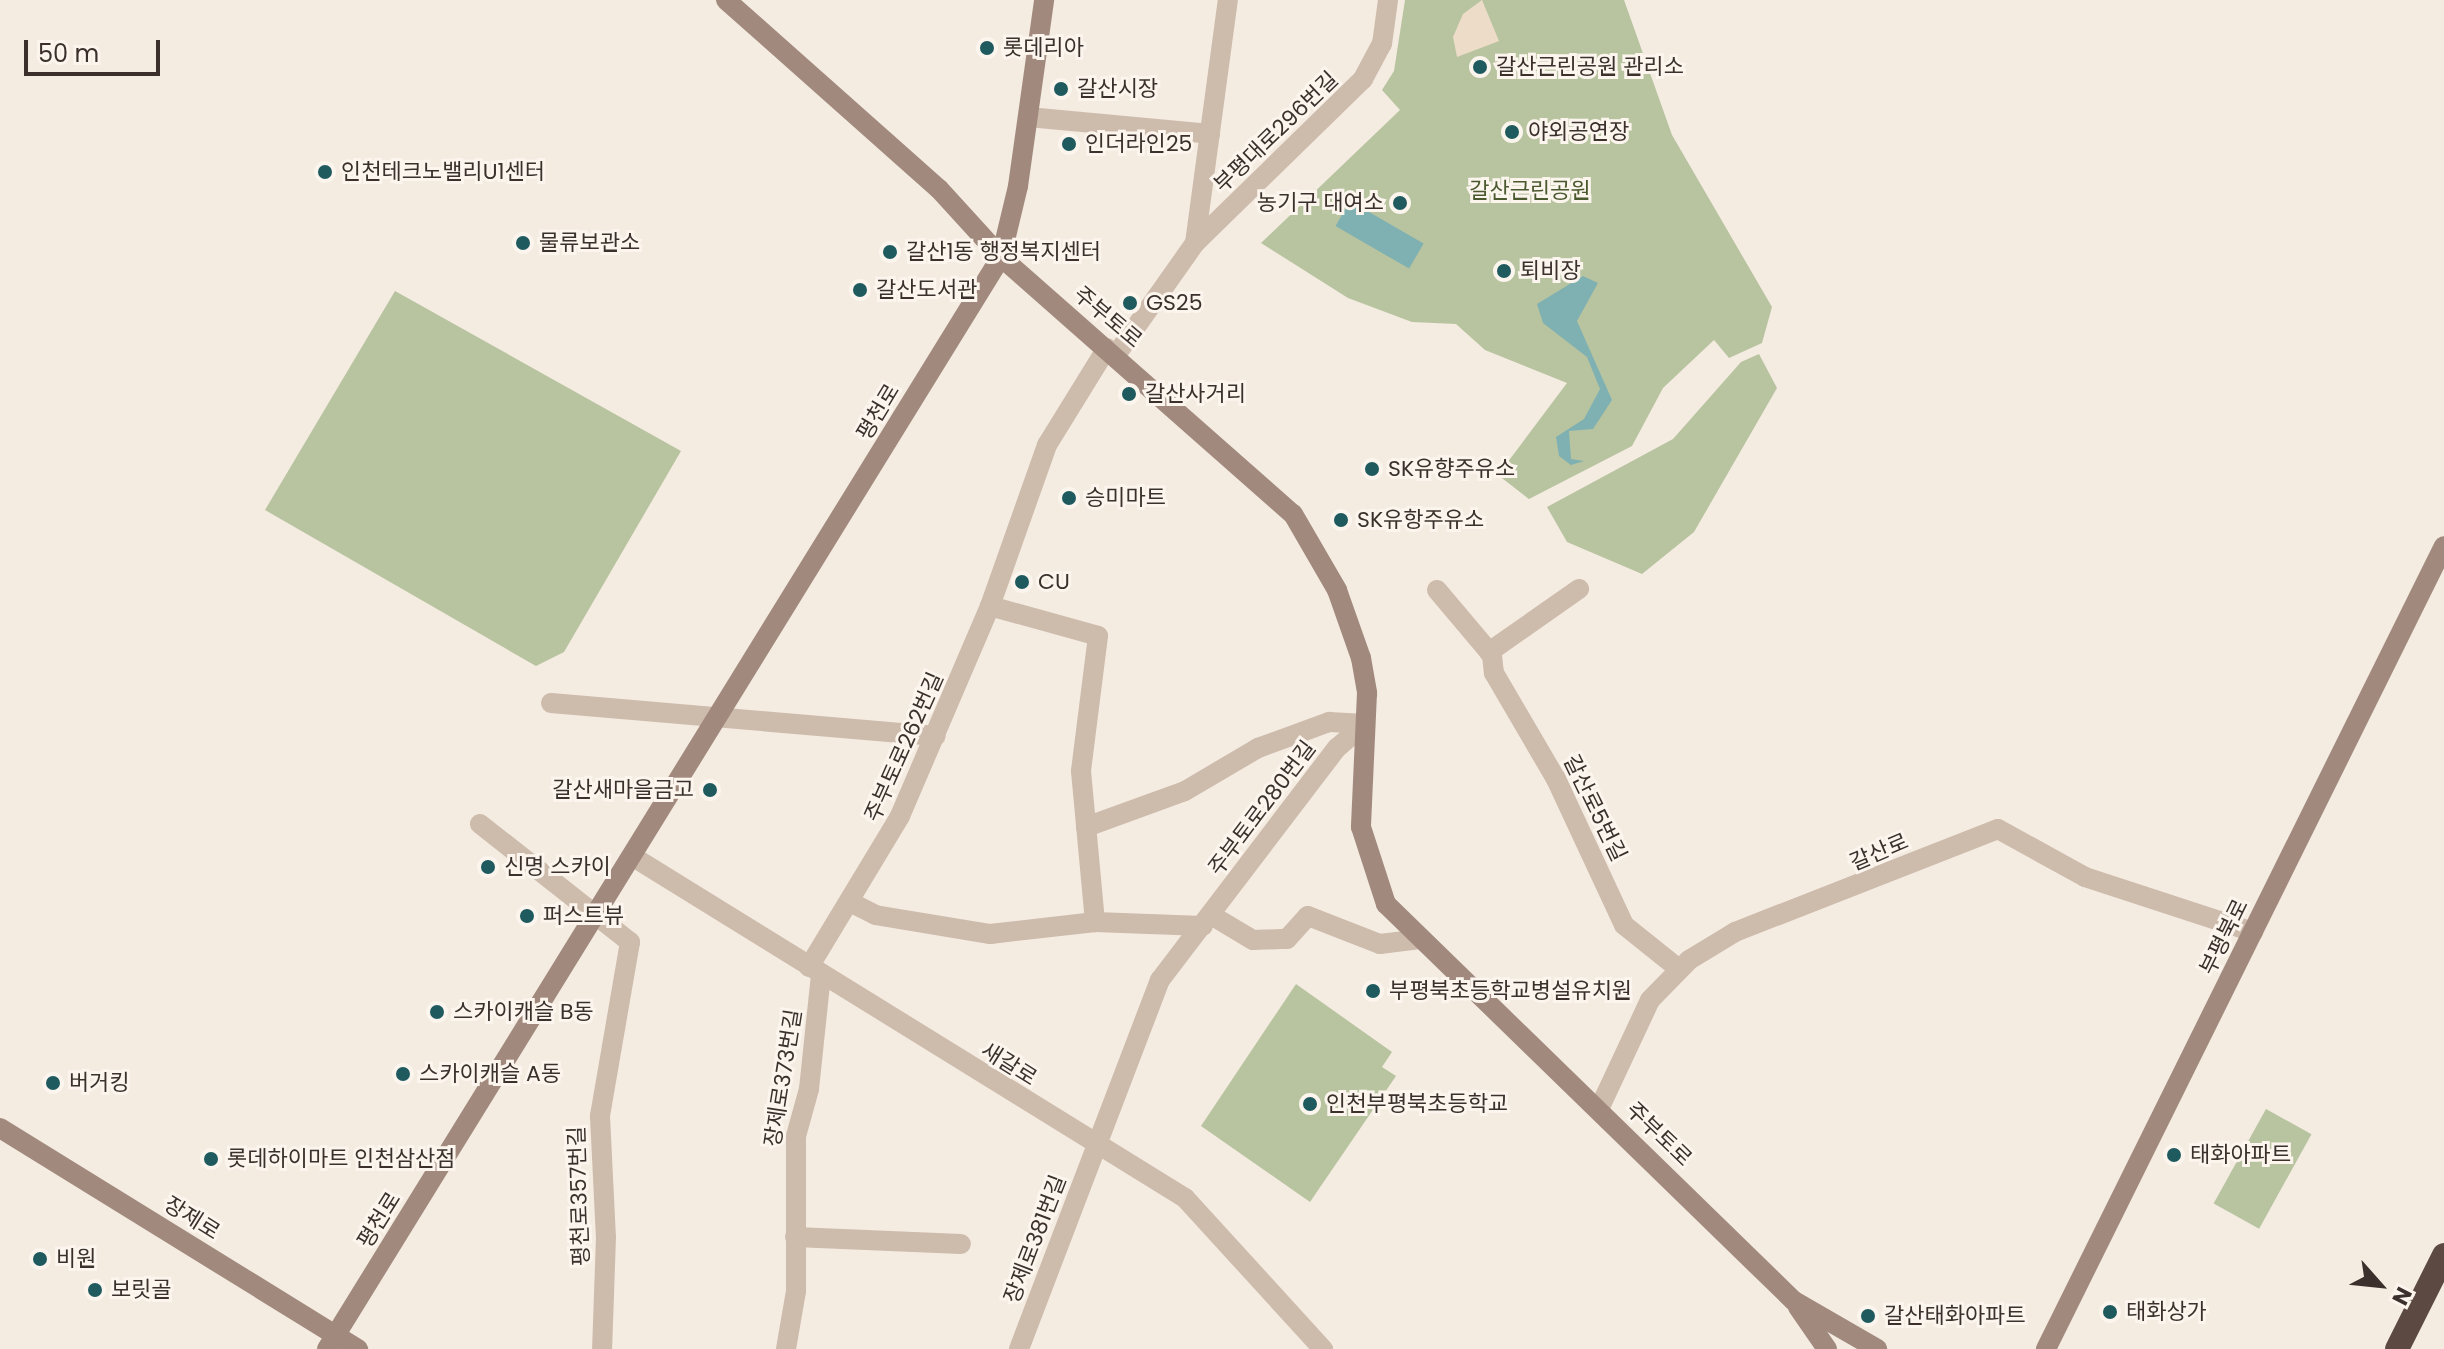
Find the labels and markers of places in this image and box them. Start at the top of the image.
place label: 롯데리아 [1003,35,1084,61]
marker: 롯데리아 [978,39,996,57]
place label: 갈산근린공원 관리소 [1496,54,1684,80]
marker: 갈산근린공원 관리소 [1471,58,1489,76]
place label: 갈산시장 [1077,76,1158,102]
marker: 갈산시장 [1052,80,1070,98]
place label: 야외공연장 [1528,119,1629,145]
marker: 야외공연장 [1503,123,1521,141]
place label: 인더라인25 [1085,131,1192,157]
marker: 인더라인25 [1060,135,1078,153]
place label: 인천테크노밸리U1센터 [341,159,545,185]
marker: 인천테크노밸리U1센터 [316,163,334,181]
place label: 농기구 대여소 [1257,190,1384,216]
marker: 농기구 대여소 [1391,194,1409,212]
place label: 물류보관소 [539,230,640,256]
marker: 물류보관소 [514,234,532,252]
place label: 갈산1동 행정복지센터 [906,239,1101,265]
marker: 갈산1동 행정복지센터 [881,243,899,261]
place label: 퇴비장 [1520,258,1581,284]
marker: 퇴비장 [1495,262,1513,280]
place label: 갈산도서관 [876,277,977,303]
marker: 갈산도서관 [851,281,869,299]
place label: GS25 [1146,290,1202,316]
marker: GS25 [1121,294,1139,312]
place label: 갈산사거리 [1145,381,1246,407]
marker: 갈산사거리 [1120,385,1138,403]
place label: SK유향주유소 [1388,456,1515,482]
marker: SK유향주유소 [1363,460,1381,478]
place label: 승미마트 [1085,485,1166,511]
marker: 승미마트 [1060,489,1078,507]
place label: SK유항주유소 [1357,507,1484,533]
marker: SK유항주유소 [1332,511,1350,529]
place label: CU [1038,569,1070,595]
marker: CU [1013,573,1031,591]
place label: 갈산새마을금고 [552,777,694,803]
marker: 갈산새마을금고 [701,781,719,799]
place label: 신명 스카이 [504,854,611,880]
marker: 신명 스카이 [479,858,497,876]
place label: 퍼스트뷰 [543,903,624,929]
marker: 퍼스트뷰 [518,907,536,925]
place label: 부평북초등학교병설유치원 [1389,978,1632,1004]
marker: 부평북초등학교병설유치원 [1364,982,1382,1000]
place label: 스카이캐슬 B동 [453,999,594,1025]
marker: 스카이캐슬 B동 [428,1003,446,1021]
place label: 스카이캐슬 A동 [419,1061,561,1087]
marker: 스카이캐슬 A동 [394,1065,412,1083]
place label: 버거킹 [69,1070,130,1096]
marker: 버거킹 [44,1074,62,1092]
place label: 인천부평북초등학교 [1326,1091,1508,1117]
marker: 인천부평북초등학교 [1301,1095,1319,1113]
place label: 태화아파트 [2190,1142,2291,1168]
place label: 롯데하이마트 인천삼산점 [227,1146,456,1172]
marker: 태화아파트 [2165,1146,2183,1164]
marker: 롯데하이마트 인천삼산점 [202,1150,220,1168]
place label: 비원 [56,1246,96,1272]
marker: 비원 [31,1250,49,1268]
place label: 보릿골 [111,1277,172,1303]
marker: 보릿골 [86,1281,104,1299]
place label: 태화상가 [2126,1299,2207,1325]
place label: 갈산태화아파트 [1884,1303,2026,1329]
marker: 태화상가 [2101,1303,2119,1321]
marker: 갈산태화아파트 [1859,1307,1877,1325]

